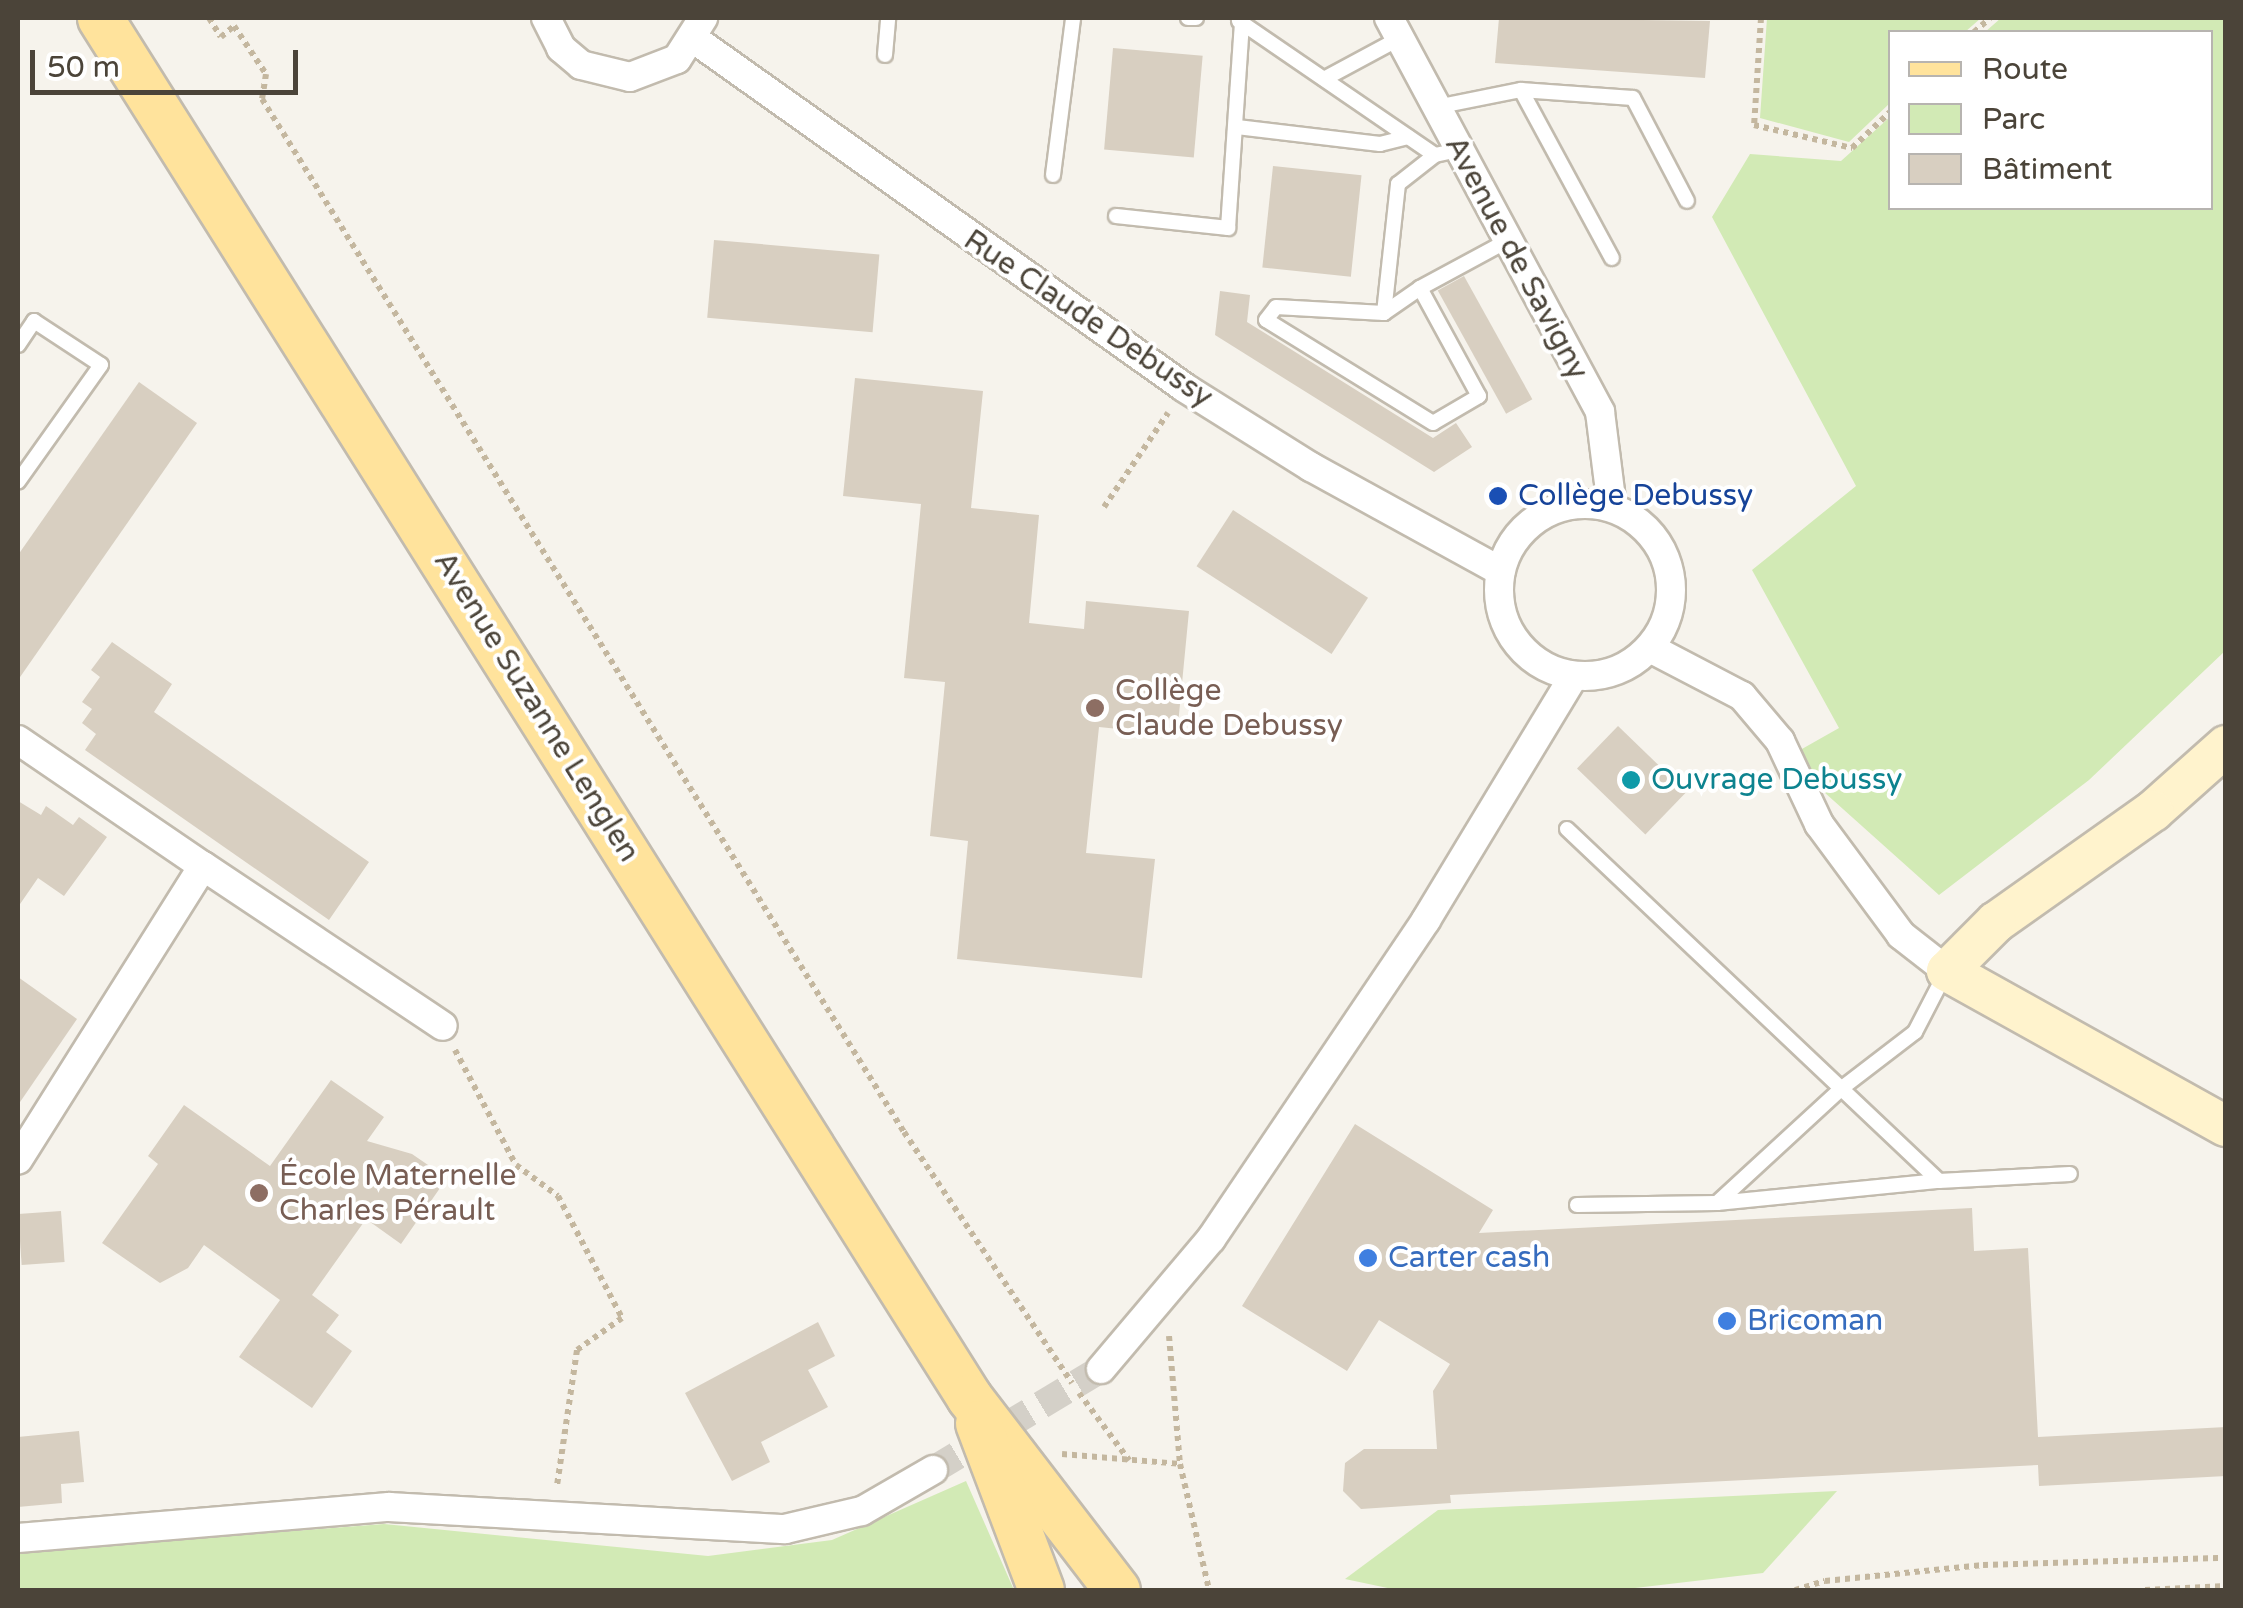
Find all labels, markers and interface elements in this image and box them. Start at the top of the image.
scale bar [35,30,302,92]
legend [1888,30,2213,210]
text: 50 m [47,49,120,86]
text: Route [1982,51,2068,88]
text: Parc [1982,101,2045,138]
street label: Avenue de Savigny [1437,130,1595,386]
text: Bâtiment [1982,151,2112,188]
street label: Rue Claude Debussy [957,222,1219,416]
place label: Collège Debussy [1518,478,1753,514]
marker: Collège Debussy [1487,485,1509,507]
street label: Avenue Suzanne Lenglen [426,545,646,869]
place label: Collège Claude Debussy [1115,673,1343,744]
marker: Collège Claude Debussy [1084,697,1106,719]
place label: Ouvrage Debussy [1651,762,1902,798]
marker: Ouvrage Debussy [1620,769,1642,791]
place label: École Maternelle Charles Pérault [279,1158,516,1228]
marker: École Maternelle Charles Pérault [248,1182,270,1204]
place label: Carter cash [1388,1240,1550,1276]
marker: Carter cash [1357,1247,1379,1269]
place label: Bricoman [1747,1303,1883,1339]
marker: Bricoman [1716,1310,1738,1332]

